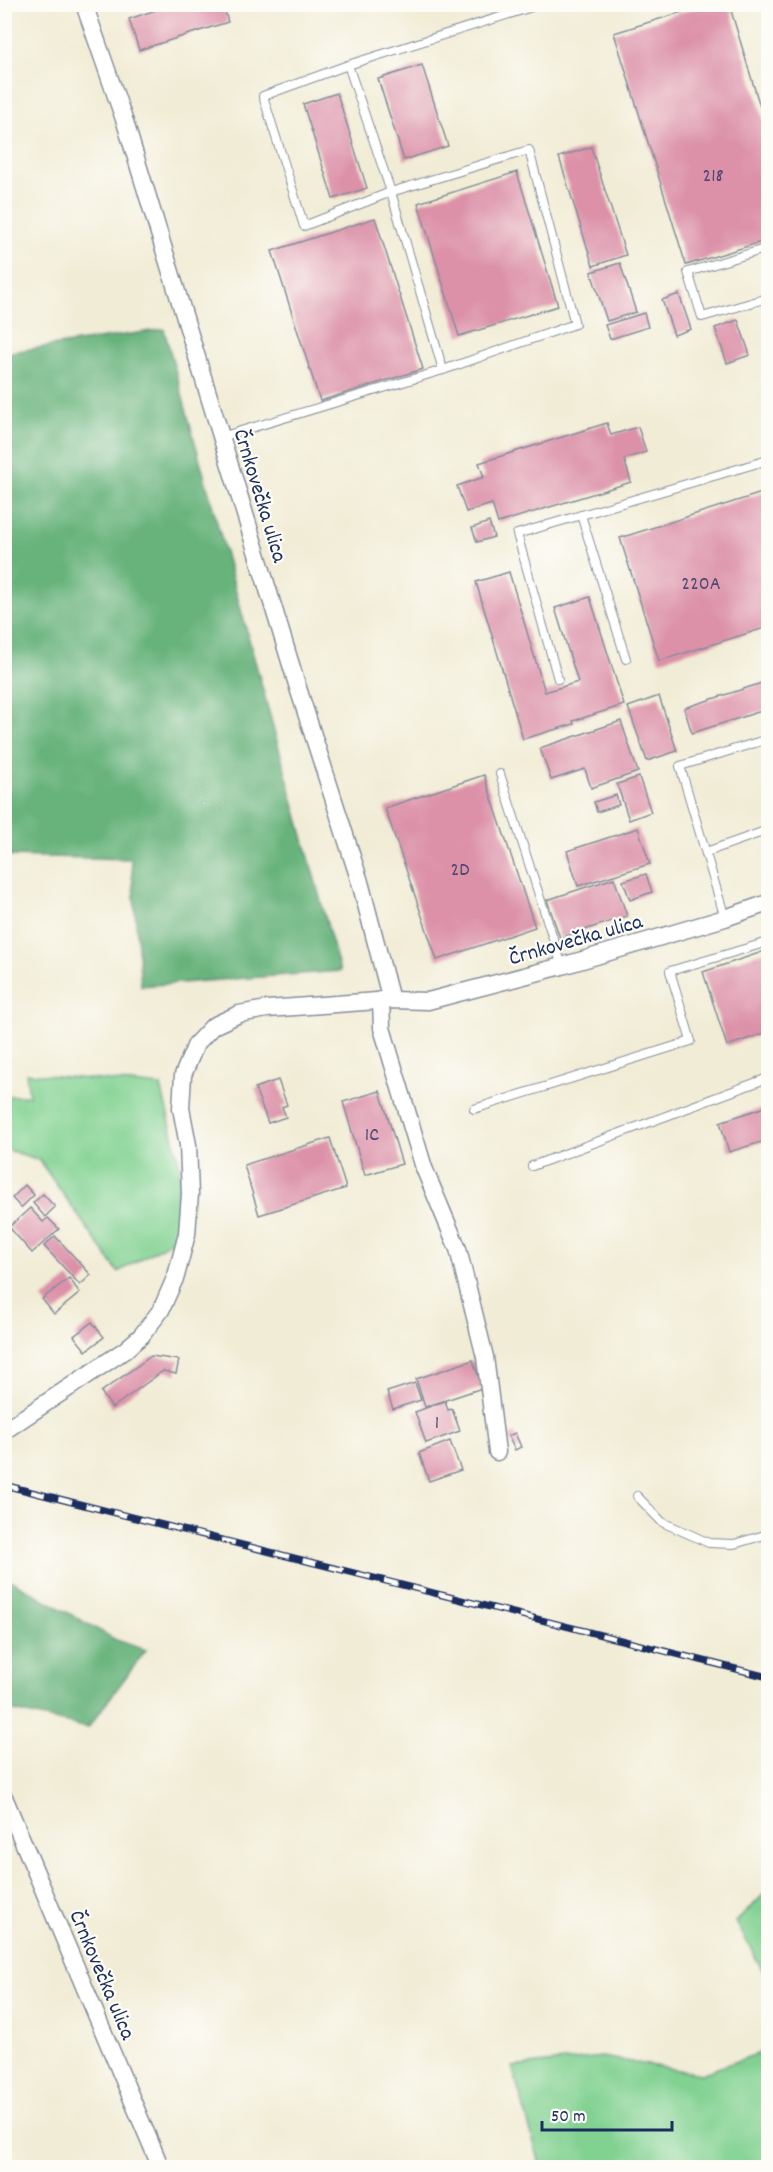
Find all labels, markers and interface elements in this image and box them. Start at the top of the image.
house number: 218 [702,163,724,191]
street label: Črnkovečka ulica [224,426,294,567]
house number: 220A [681,571,721,599]
house number: 2D [450,857,470,885]
street label: Črnkovečka ulica [505,907,647,975]
house number: 1C [365,1122,379,1150]
house number: 1 [435,1410,439,1438]
street label: Črnkovečka ulica [60,1906,142,2046]
scale bar [542,2094,672,2132]
text: 50 m [551,2105,586,2130]

